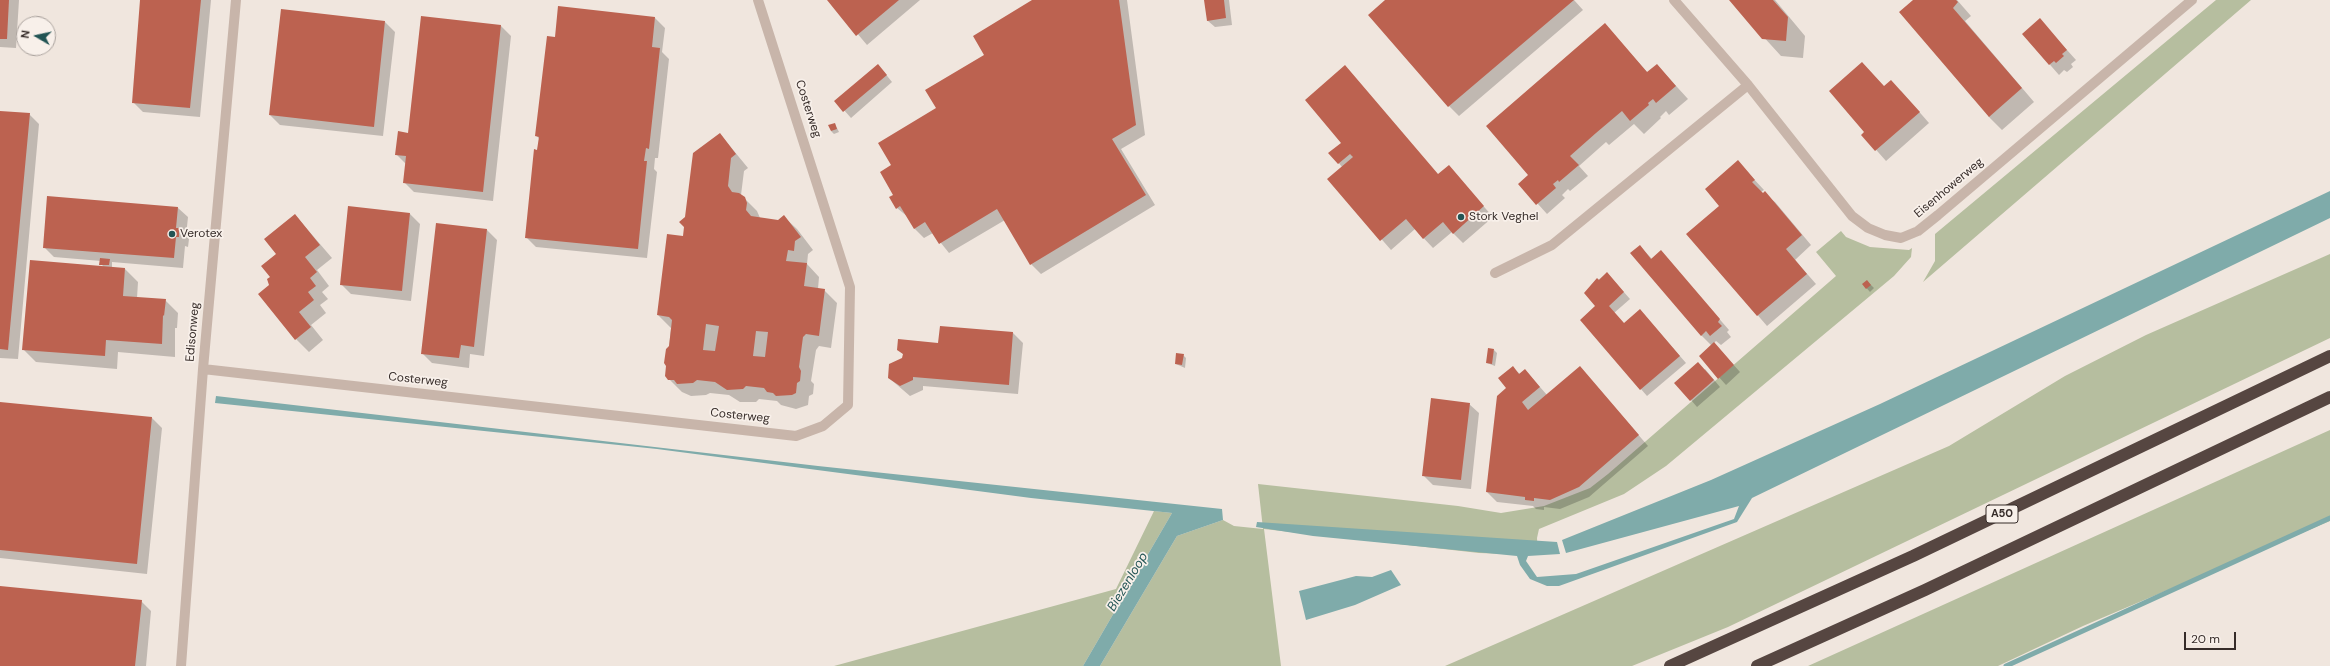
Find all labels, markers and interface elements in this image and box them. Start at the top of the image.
north arrow [16,16,56,56]
text: N [18,29,33,39]
street label: Costerweg [792,78,824,140]
street label: Eisenhowerweg [1912,155,1986,221]
place label: Stork Veghel [1469,210,1538,224]
marker: Stork Veghel [1456,212,1466,222]
place label: Verotex [180,227,222,241]
marker: Verotex [167,229,177,239]
street label: Edisonweg [183,302,203,362]
street label: Costerweg [388,370,448,390]
street label: Costerweg [710,406,770,426]
road number: A50 [1986,505,2018,523]
water label: Biezenloop [1104,550,1152,614]
scale bar [2186,624,2238,650]
text: 20 m [2191,631,2220,647]

